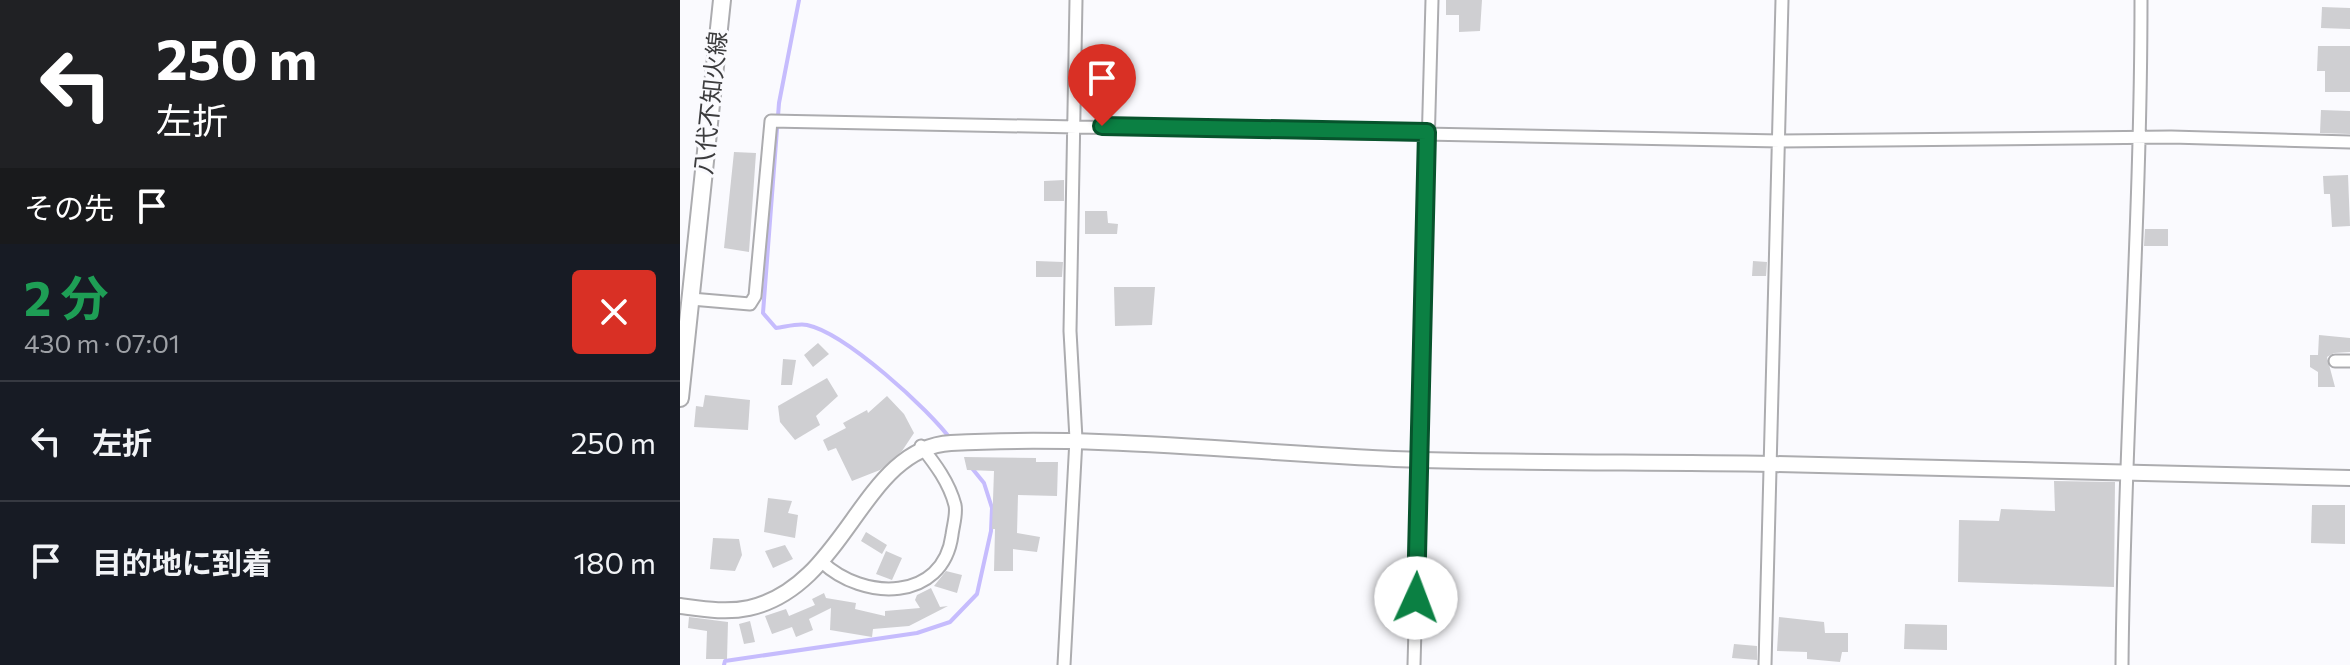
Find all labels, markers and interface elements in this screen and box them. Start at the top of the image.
text: 250 m [156,23,317,92]
street label: 八代不知火線 [688,30,731,176]
icon: left [24,32,128,136]
pin [1068,44,1136,126]
icon: arrive [1080,56,1124,100]
text: 左折 [156,97,228,141]
icon: arrive [130,184,174,228]
text: その先 [24,188,114,225]
text: 2 分 [24,267,108,326]
button: close [572,270,656,354]
text: 430 m · 07:01 [24,327,180,358]
icon: left [24,419,68,463]
text: 左折 [92,423,152,460]
text: 250 m [571,423,656,460]
icon: arrive [24,539,68,583]
text: 目的地に到着 [92,543,272,580]
text: 180 m [573,543,656,580]
position arrow [1374,556,1458,640]

